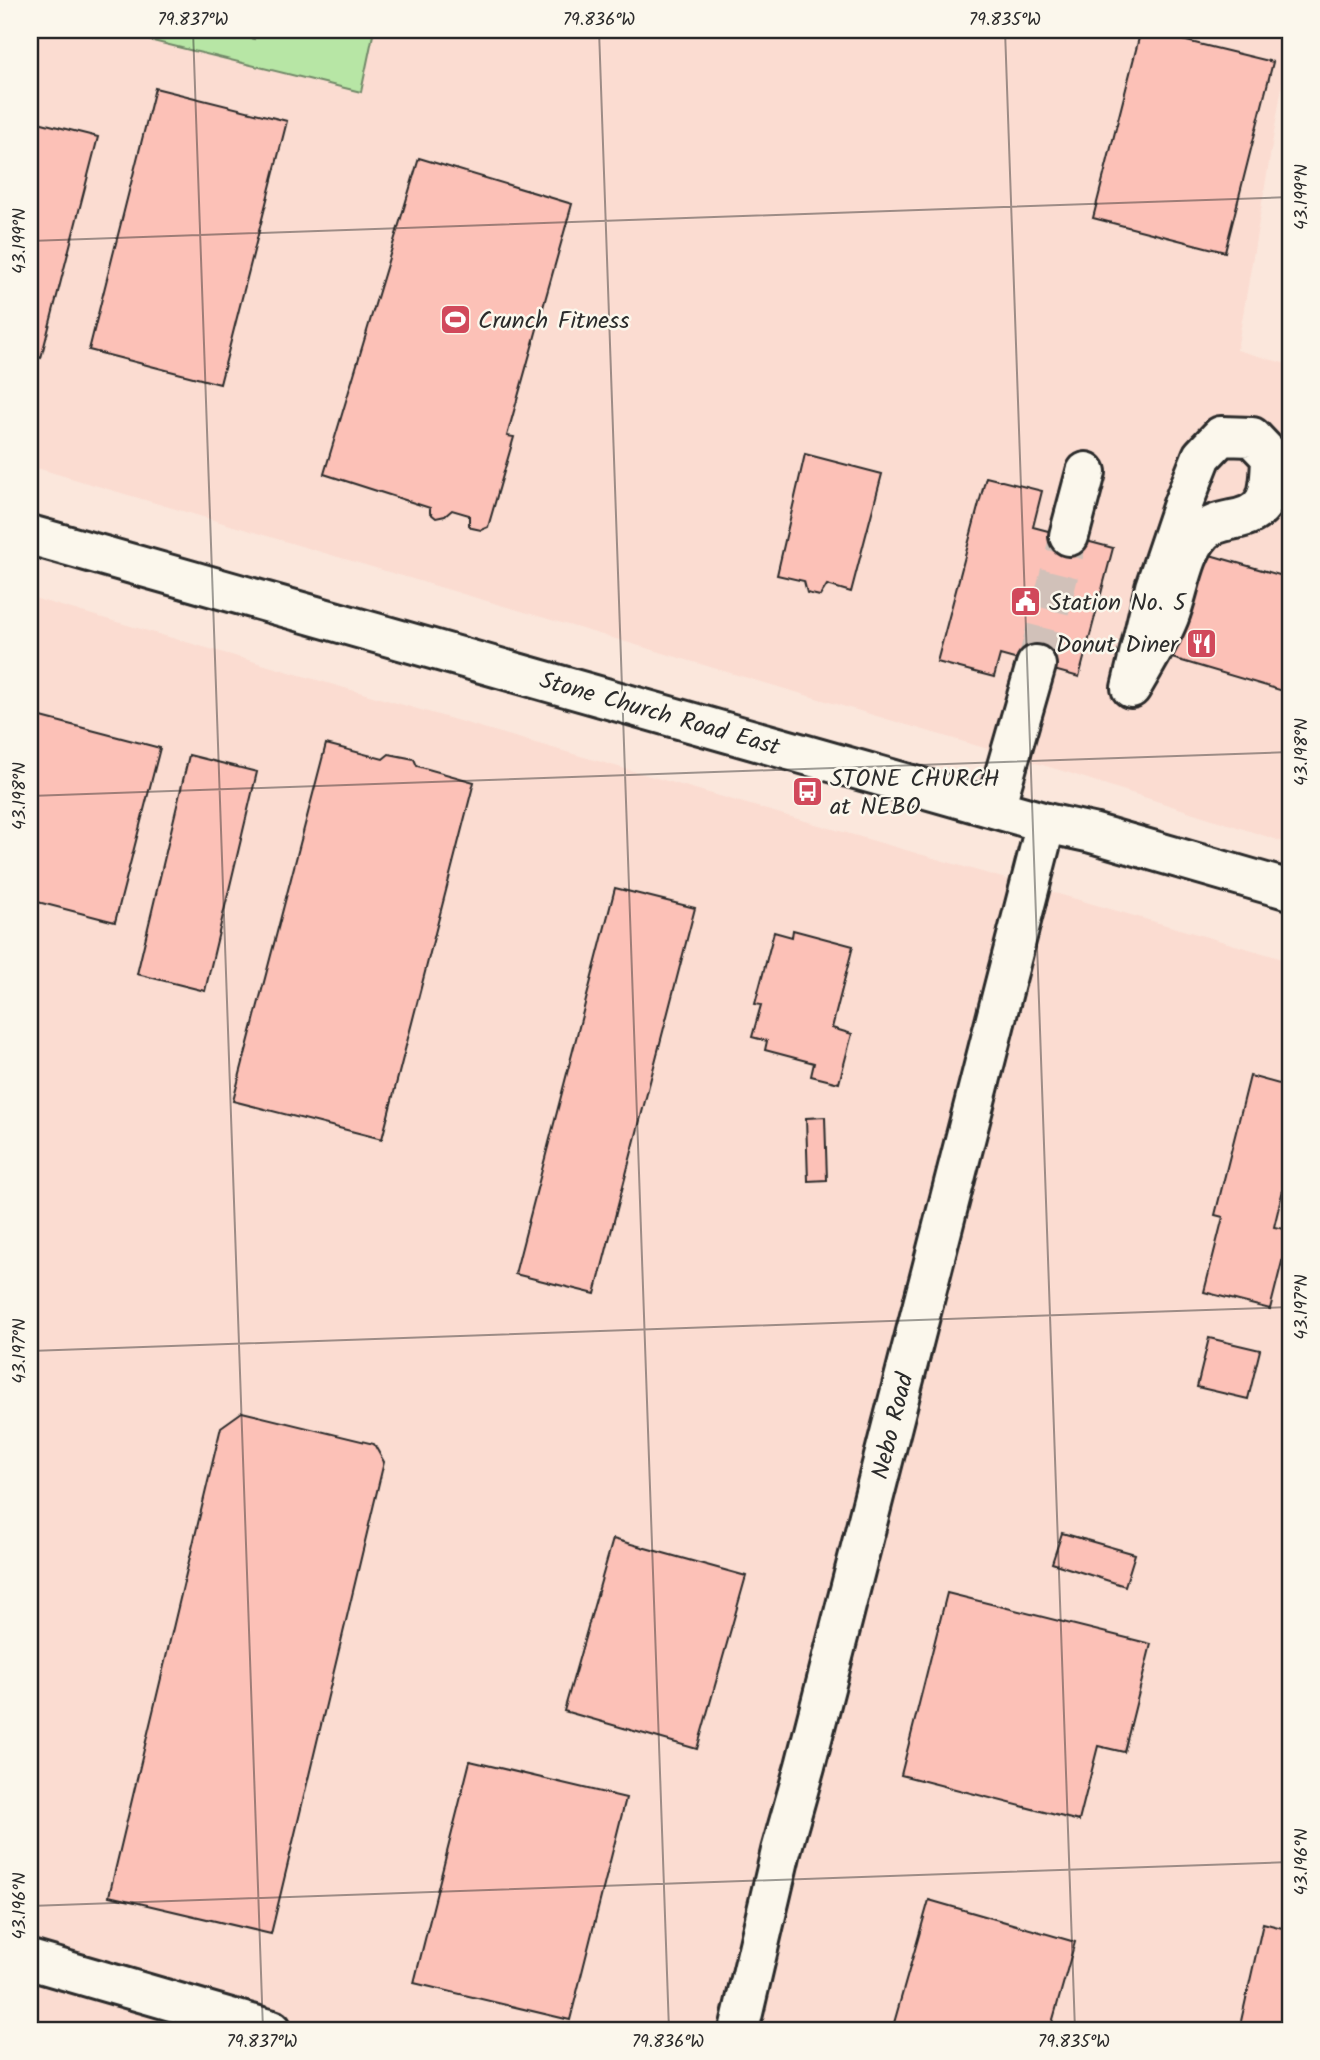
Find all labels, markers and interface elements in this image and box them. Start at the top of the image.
text: 79.837°W [158,6,228,35]
text: 79.836°W [563,6,635,35]
text: 79.835°W [969,6,1041,35]
text: 43.199°N [1288,164,1317,230]
text: 43.199°N [6,208,35,274]
place label: Crunch Fitness [478,302,629,341]
sports icon: Crunch Fitness [438,303,472,337]
place label: Station No. 5 [1049,584,1188,623]
public building icon: Station No. 5 [1009,585,1043,619]
place label: Donut Diner [1056,626,1180,665]
restaurant icon: Donut Diner [1184,627,1218,661]
street label: Stone Church Road East [535,661,785,768]
text: 43.198°N [1288,718,1317,786]
place label: STONE CHURCH at NEBO [830,760,1000,827]
text: 43.198°N [6,762,35,830]
bus stop icon: STONE CHURCH at NEBO [790,775,824,809]
text: 43.197°N [1288,1274,1317,1340]
text: 43.197°N [6,1318,35,1384]
street label: Nebo Road [861,1368,926,1484]
text: 43.196°N [1288,1828,1317,1896]
text: 43.196°N [6,1872,35,1940]
text: 79.837°W [227,2028,297,2057]
text: 79.836°W [632,2028,704,2057]
text: 79.835°W [1038,2028,1110,2057]

